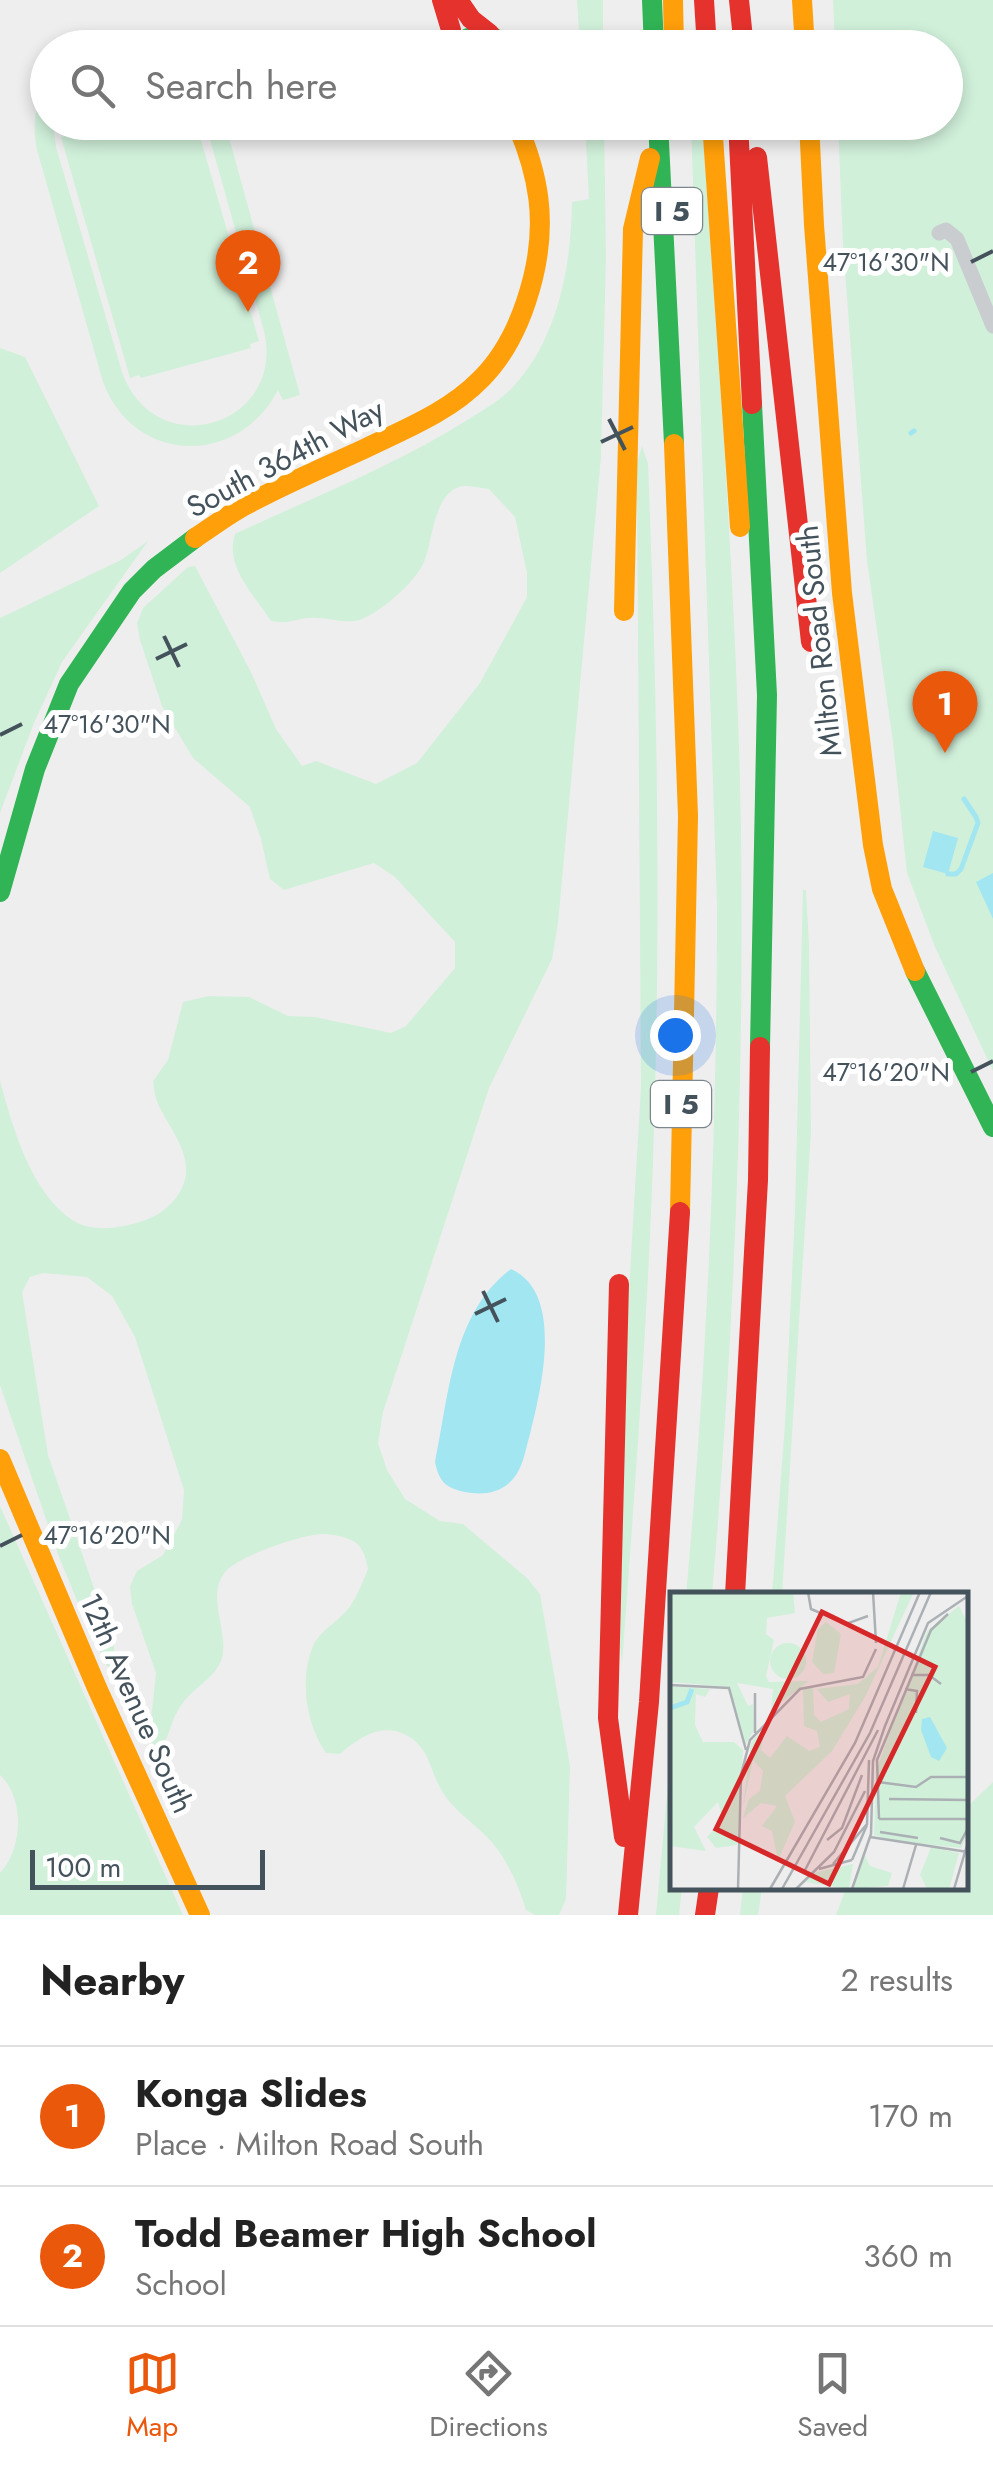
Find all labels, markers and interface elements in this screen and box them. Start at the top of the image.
search box [30,30,963,140]
icon: search [65,58,120,113]
text: Search here [145,58,337,113]
road number: I 5 [642,188,702,234]
pin: 2 [216,230,280,312]
text: 47°16'30"N [822,244,950,280]
street label: South 364th Way [179,388,392,528]
street label: Milton Road South [785,523,853,759]
pin: 1 [912,670,978,753]
text: 47°16'30"N [43,706,171,742]
your location [650,1010,701,1061]
text: 47°16'20"N [822,1054,950,1090]
road number: I 5 [651,1081,711,1127]
text: 47°16'20"N [43,1517,171,1553]
street label: 12th Avenue South [69,1586,205,1820]
inset map [670,1592,968,1890]
scale bar [30,1845,265,1890]
text: 100 m [45,1847,121,1888]
text: Nearby [40,1950,184,2011]
text: 2 results [841,1957,953,2003]
text: Konga Slides [135,2066,367,2121]
text: 1 [64,2093,81,2139]
text: 170 m [868,2093,953,2139]
text: Place · Milton Road South [135,2121,484,2167]
text: Todd Beamer High School [135,2206,596,2261]
text: 2 [62,2233,83,2279]
text: 360 m [863,2233,953,2279]
text: School [135,2261,227,2307]
tab: Map [125,2346,180,2447]
tab: Directions [429,2346,548,2447]
tab: Saved [797,2346,868,2447]

